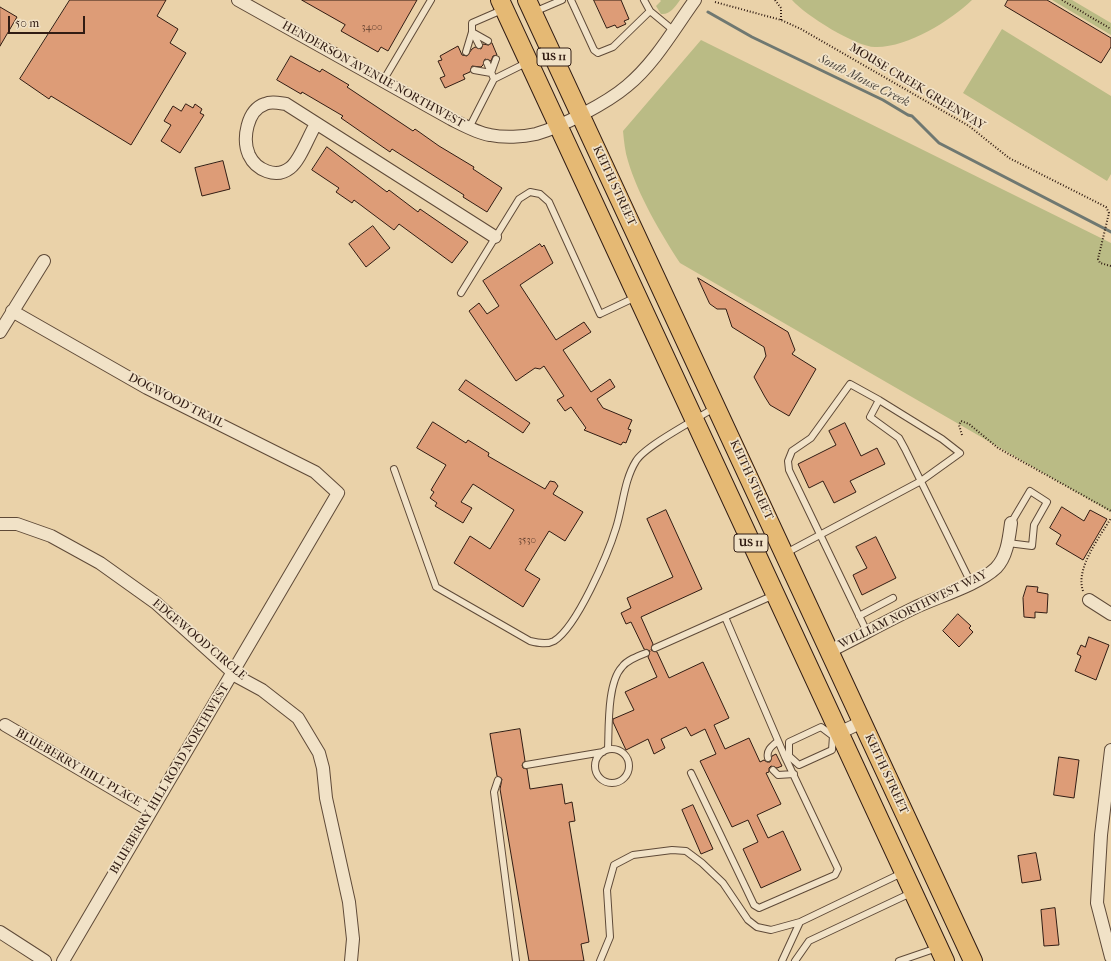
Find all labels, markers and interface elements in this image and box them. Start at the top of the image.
scale bar [10,8,87,34]
text: 50 m [15,16,39,30]
street label: HENDERSON AVENUE NORTHWEST [279,19,467,131]
house number: 3400 [361,22,383,34]
street label: MOUSE CREEK GREENWAY [846,41,988,133]
road number: US 11 [537,48,571,66]
water label: South Mouse Creek [816,51,912,111]
street label: KEITH STREET [589,144,639,228]
street label: DOGWOOD TRAIL [126,371,226,431]
street label: KEITH STREET [726,438,776,522]
road number: US 11 [734,534,768,552]
house number: 3530 [518,535,536,547]
street label: WILLIAM NORTHWEST WAY [836,568,990,652]
street label: EDGEWOOD CIRCLE [149,597,249,683]
street label: BLUEBERRY HILL ROAD NORTHWEST [107,681,233,877]
street label: BLUEBERRY HILL PLACE [13,726,143,810]
street label: KEITH STREET [861,732,911,816]

